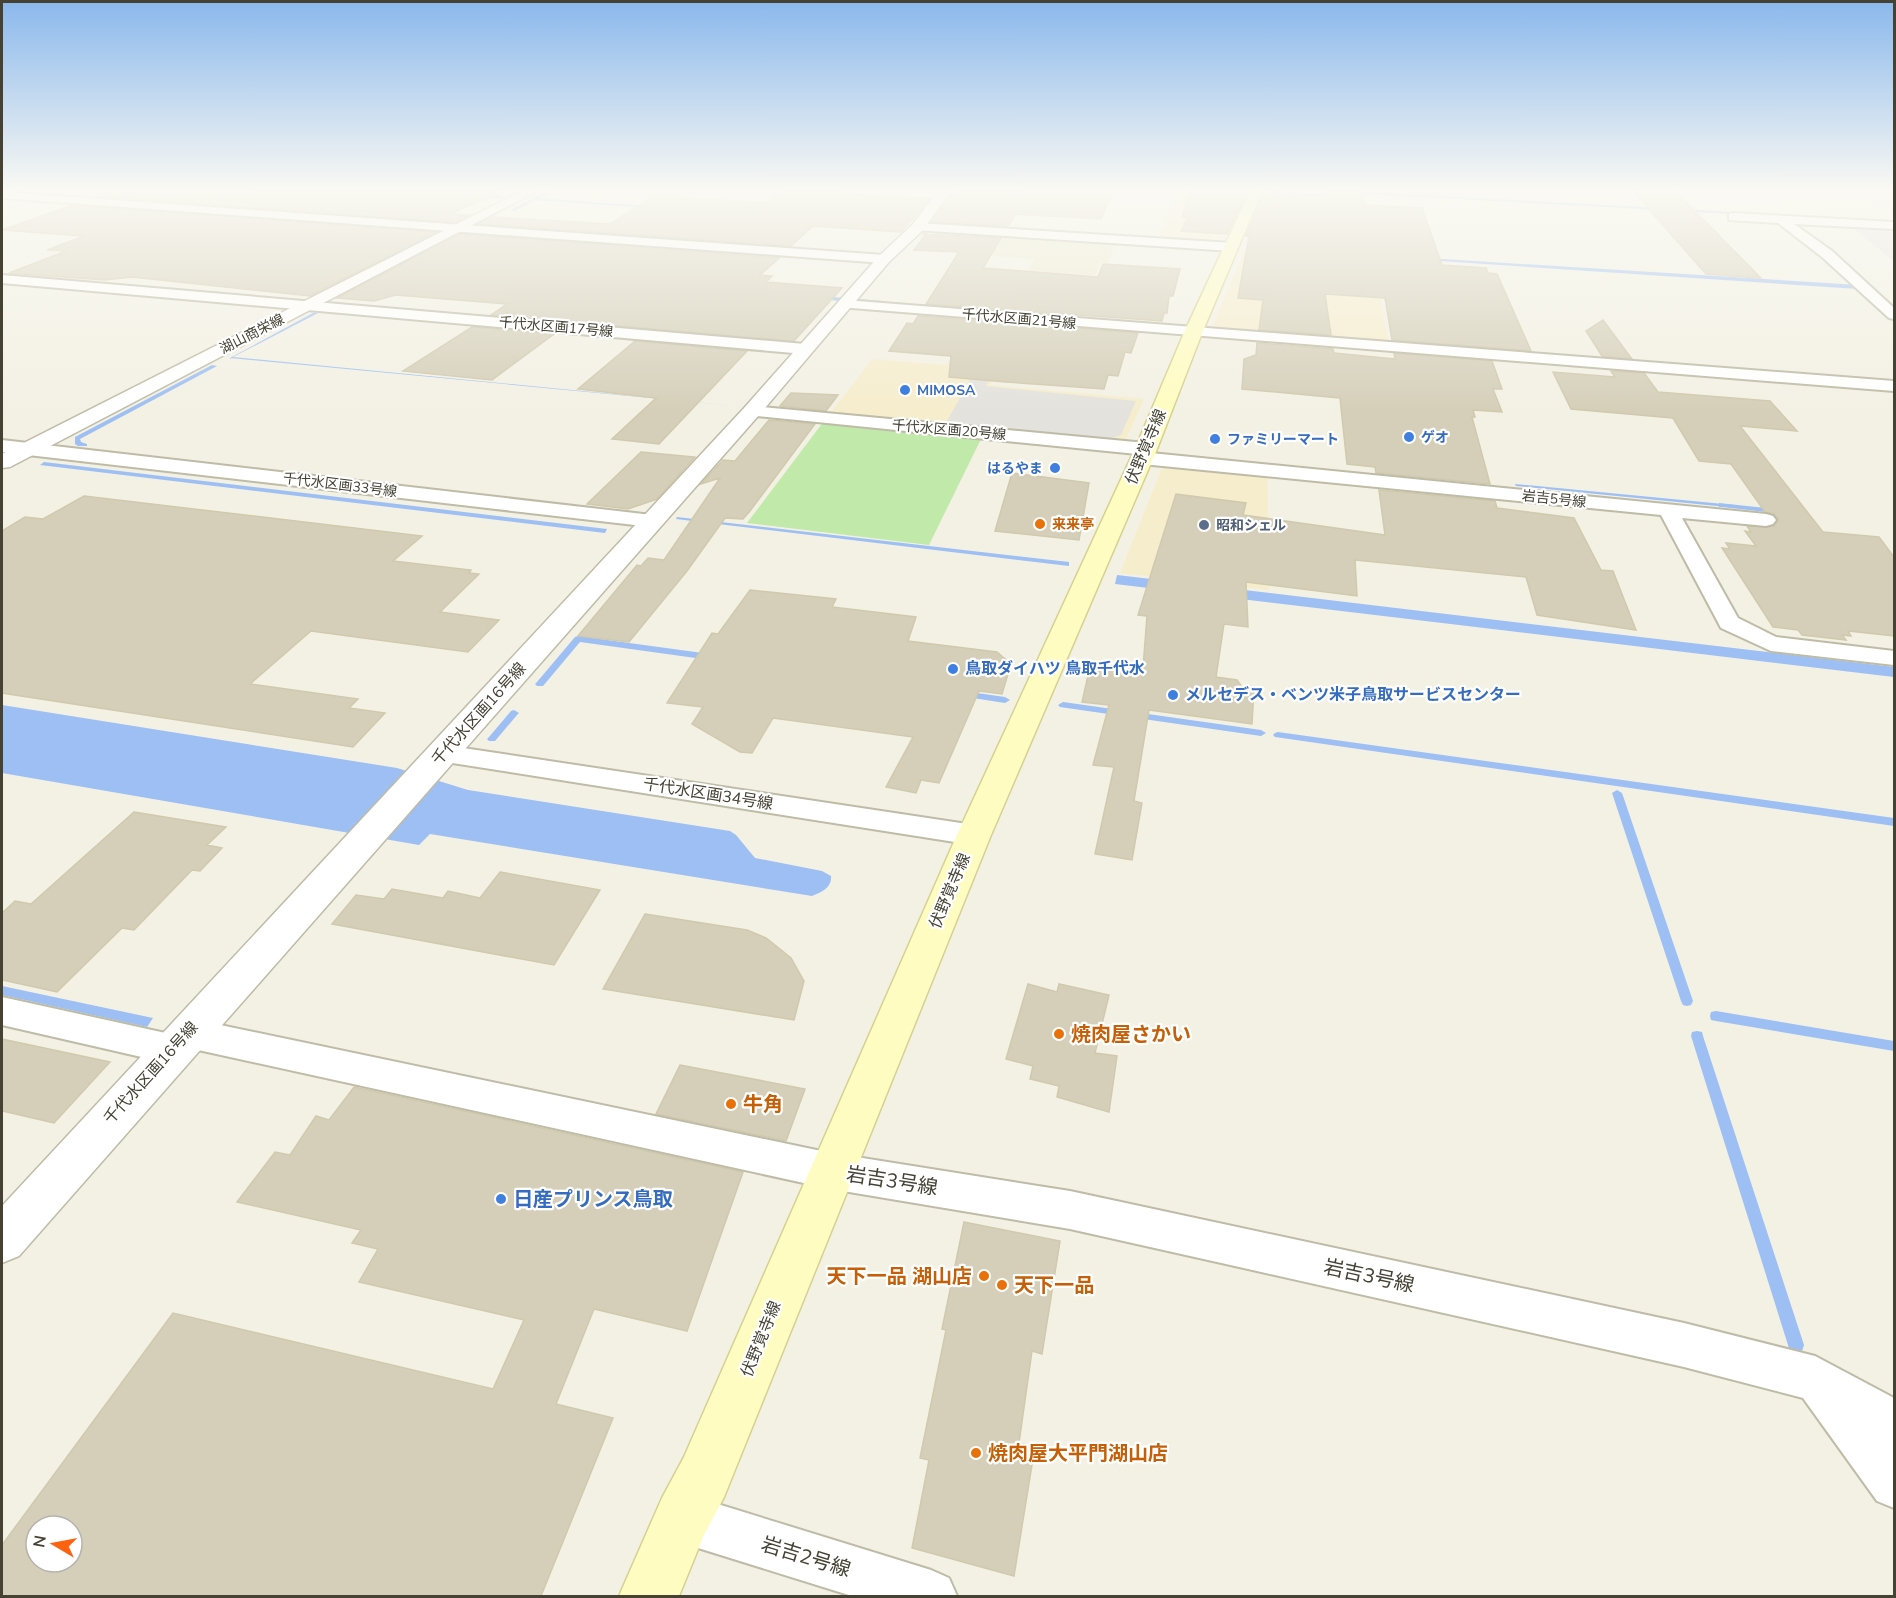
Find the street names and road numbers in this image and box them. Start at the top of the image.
street label: 千代水区画21号線 [961,305,1077,333]
street label: 湖山商栄線 [217,310,287,358]
street label: 千代水区画17号線 [498,313,614,341]
street label: 伏野覚寺線 [1120,406,1172,488]
street label: 千代水区画20号線 [891,416,1007,444]
street label: 千代水区画33号線 [282,469,398,501]
street label: 岩吉5号線 [1521,486,1587,512]
street label: 千代水区画16号線 [427,658,531,770]
street label: 千代水区画34号線 [641,773,775,815]
street label: 伏野覚寺線 [924,850,976,932]
street label: 千代水区画16号線 [99,1017,203,1129]
street label: 岩吉3号線 [844,1160,940,1202]
street label: 岩吉3号線 [1321,1253,1417,1299]
street label: 伏野覚寺線 [736,1298,786,1380]
street label: 岩吉2号線 [758,1531,854,1583]

